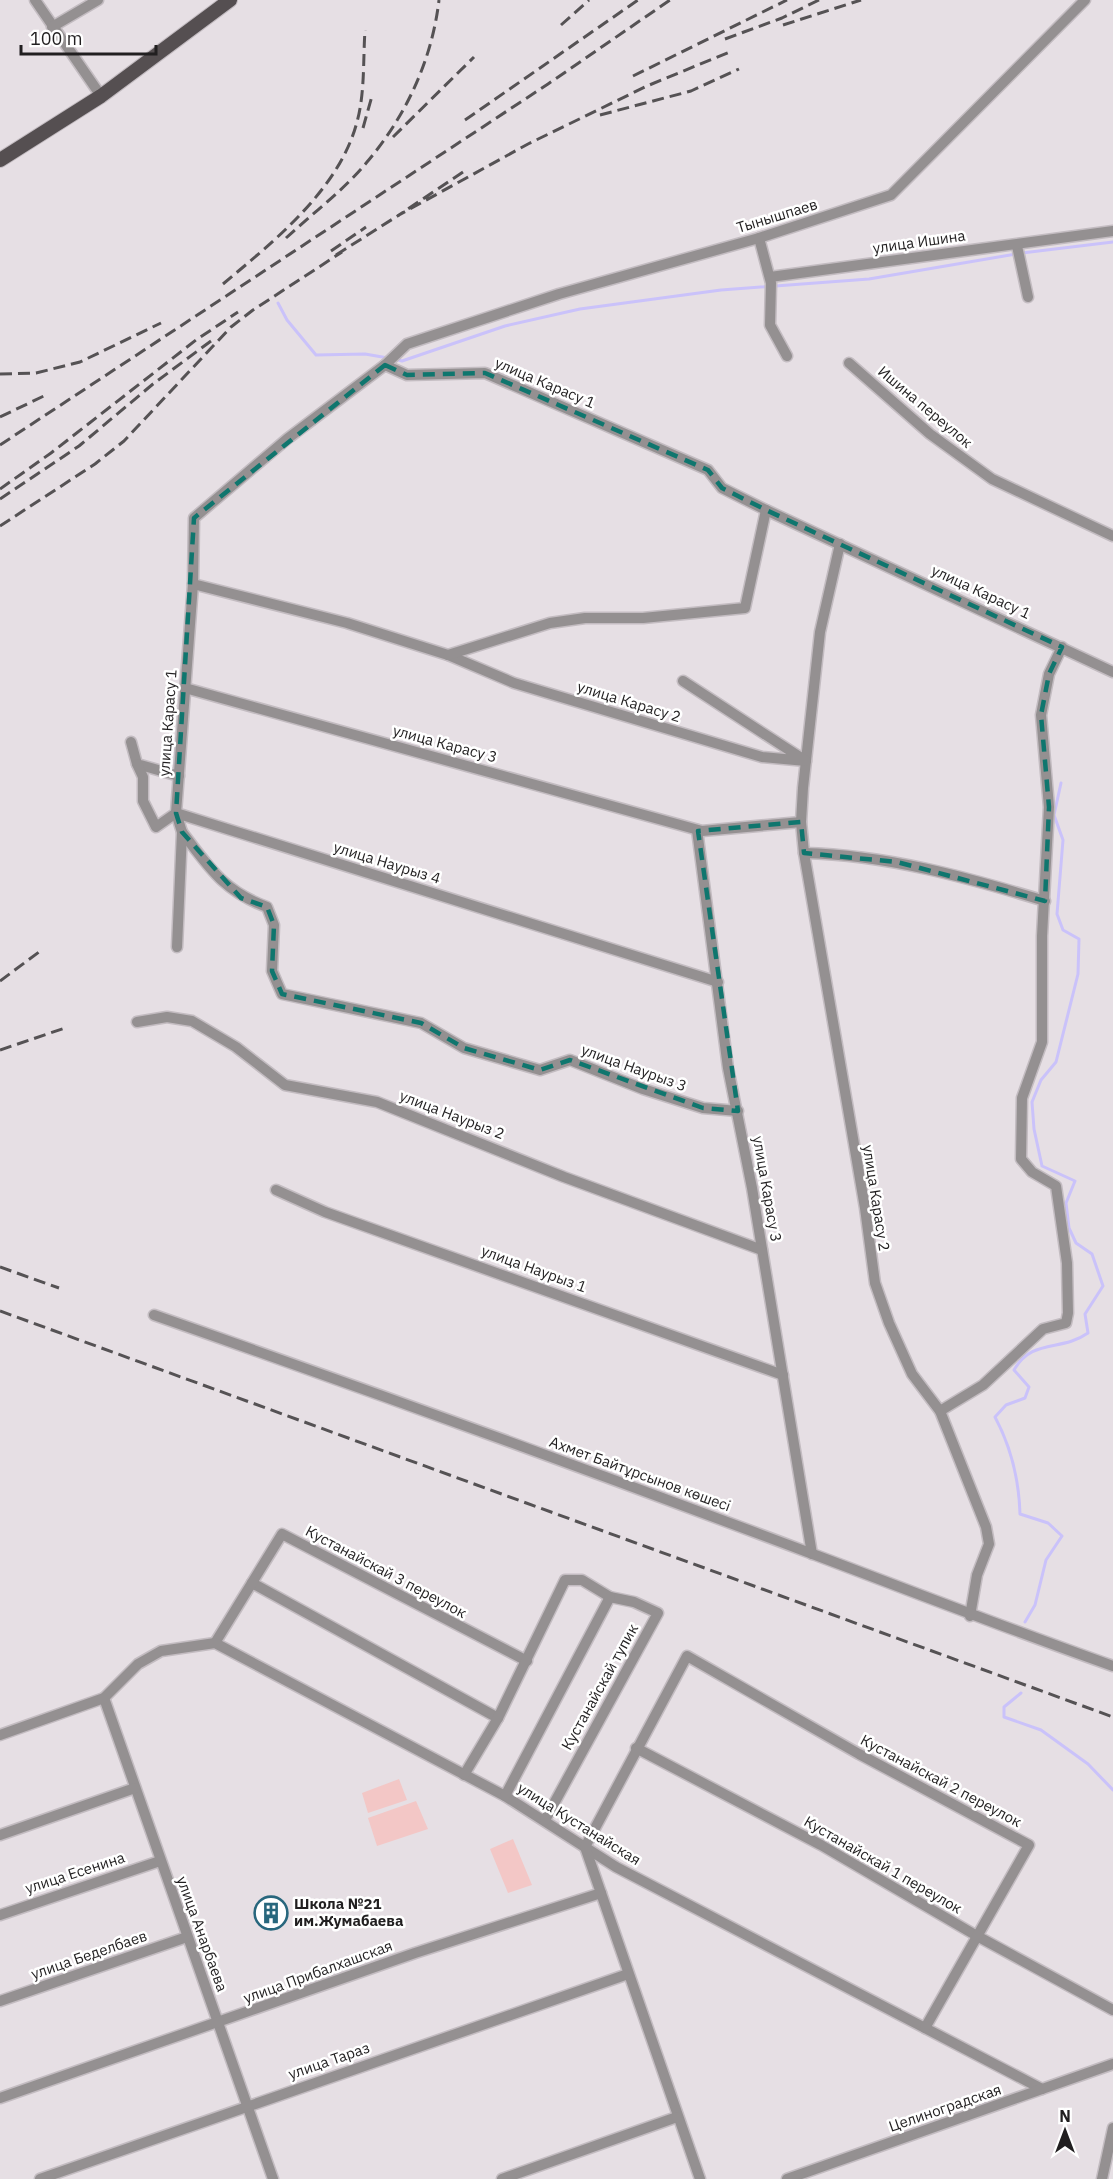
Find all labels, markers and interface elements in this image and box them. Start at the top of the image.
scale bar [21,18,156,56]
text: 100 m [30,27,82,50]
street label: Тынышпаев [734,194,820,237]
street label: улица Ишина [871,226,966,257]
street label: улица Карасу 1 [492,353,598,412]
street label: Ишина переулок [874,361,977,452]
street label: улица Карасу 1 [929,560,1034,623]
street label: улица Карасу 1 [154,669,181,777]
street label: улица Карасу 2 [575,677,683,726]
street label: улица Карасу 3 [391,720,499,767]
street label: улица Наурыз 4 [331,837,443,888]
street label: улица Наурыз 3 [579,1040,689,1095]
street label: улица Наурыз 2 [397,1086,507,1143]
street label: улица Карасу 3 [749,1134,786,1243]
street label: улица Карасу 2 [859,1143,894,1252]
street label: улица Наурыз 1 [479,1241,589,1296]
street label: Ахмет Байтұрсынов көшесі [547,1432,733,1515]
street label: Кустанайскай 3 переулок [302,1521,470,1622]
street label: Кустанайскай тупик [557,1620,642,1753]
street label: Кустанайскай 2 переулок [857,1730,1025,1831]
street label: улица Кустанайская [514,1778,644,1869]
street label: Кустанайскай 1 переулок [801,1811,966,1918]
street label: улица Есенина [23,1847,127,1898]
street label: улица Анарбаева [173,1874,232,1994]
place label: Школа №21 им.Жумабаева [294,1894,404,1930]
building icon: Школа №21 им.Жумабаева [253,1895,289,1931]
street label: улица Беделбаев [28,1926,149,1983]
street label: улица Прибалхашская [241,1936,395,2007]
street label: улица Тараз [286,2038,372,2083]
street label: Целиноградская [886,2079,1004,2136]
north arrow [1035,2101,1095,2161]
text: N [1059,2106,1071,2126]

